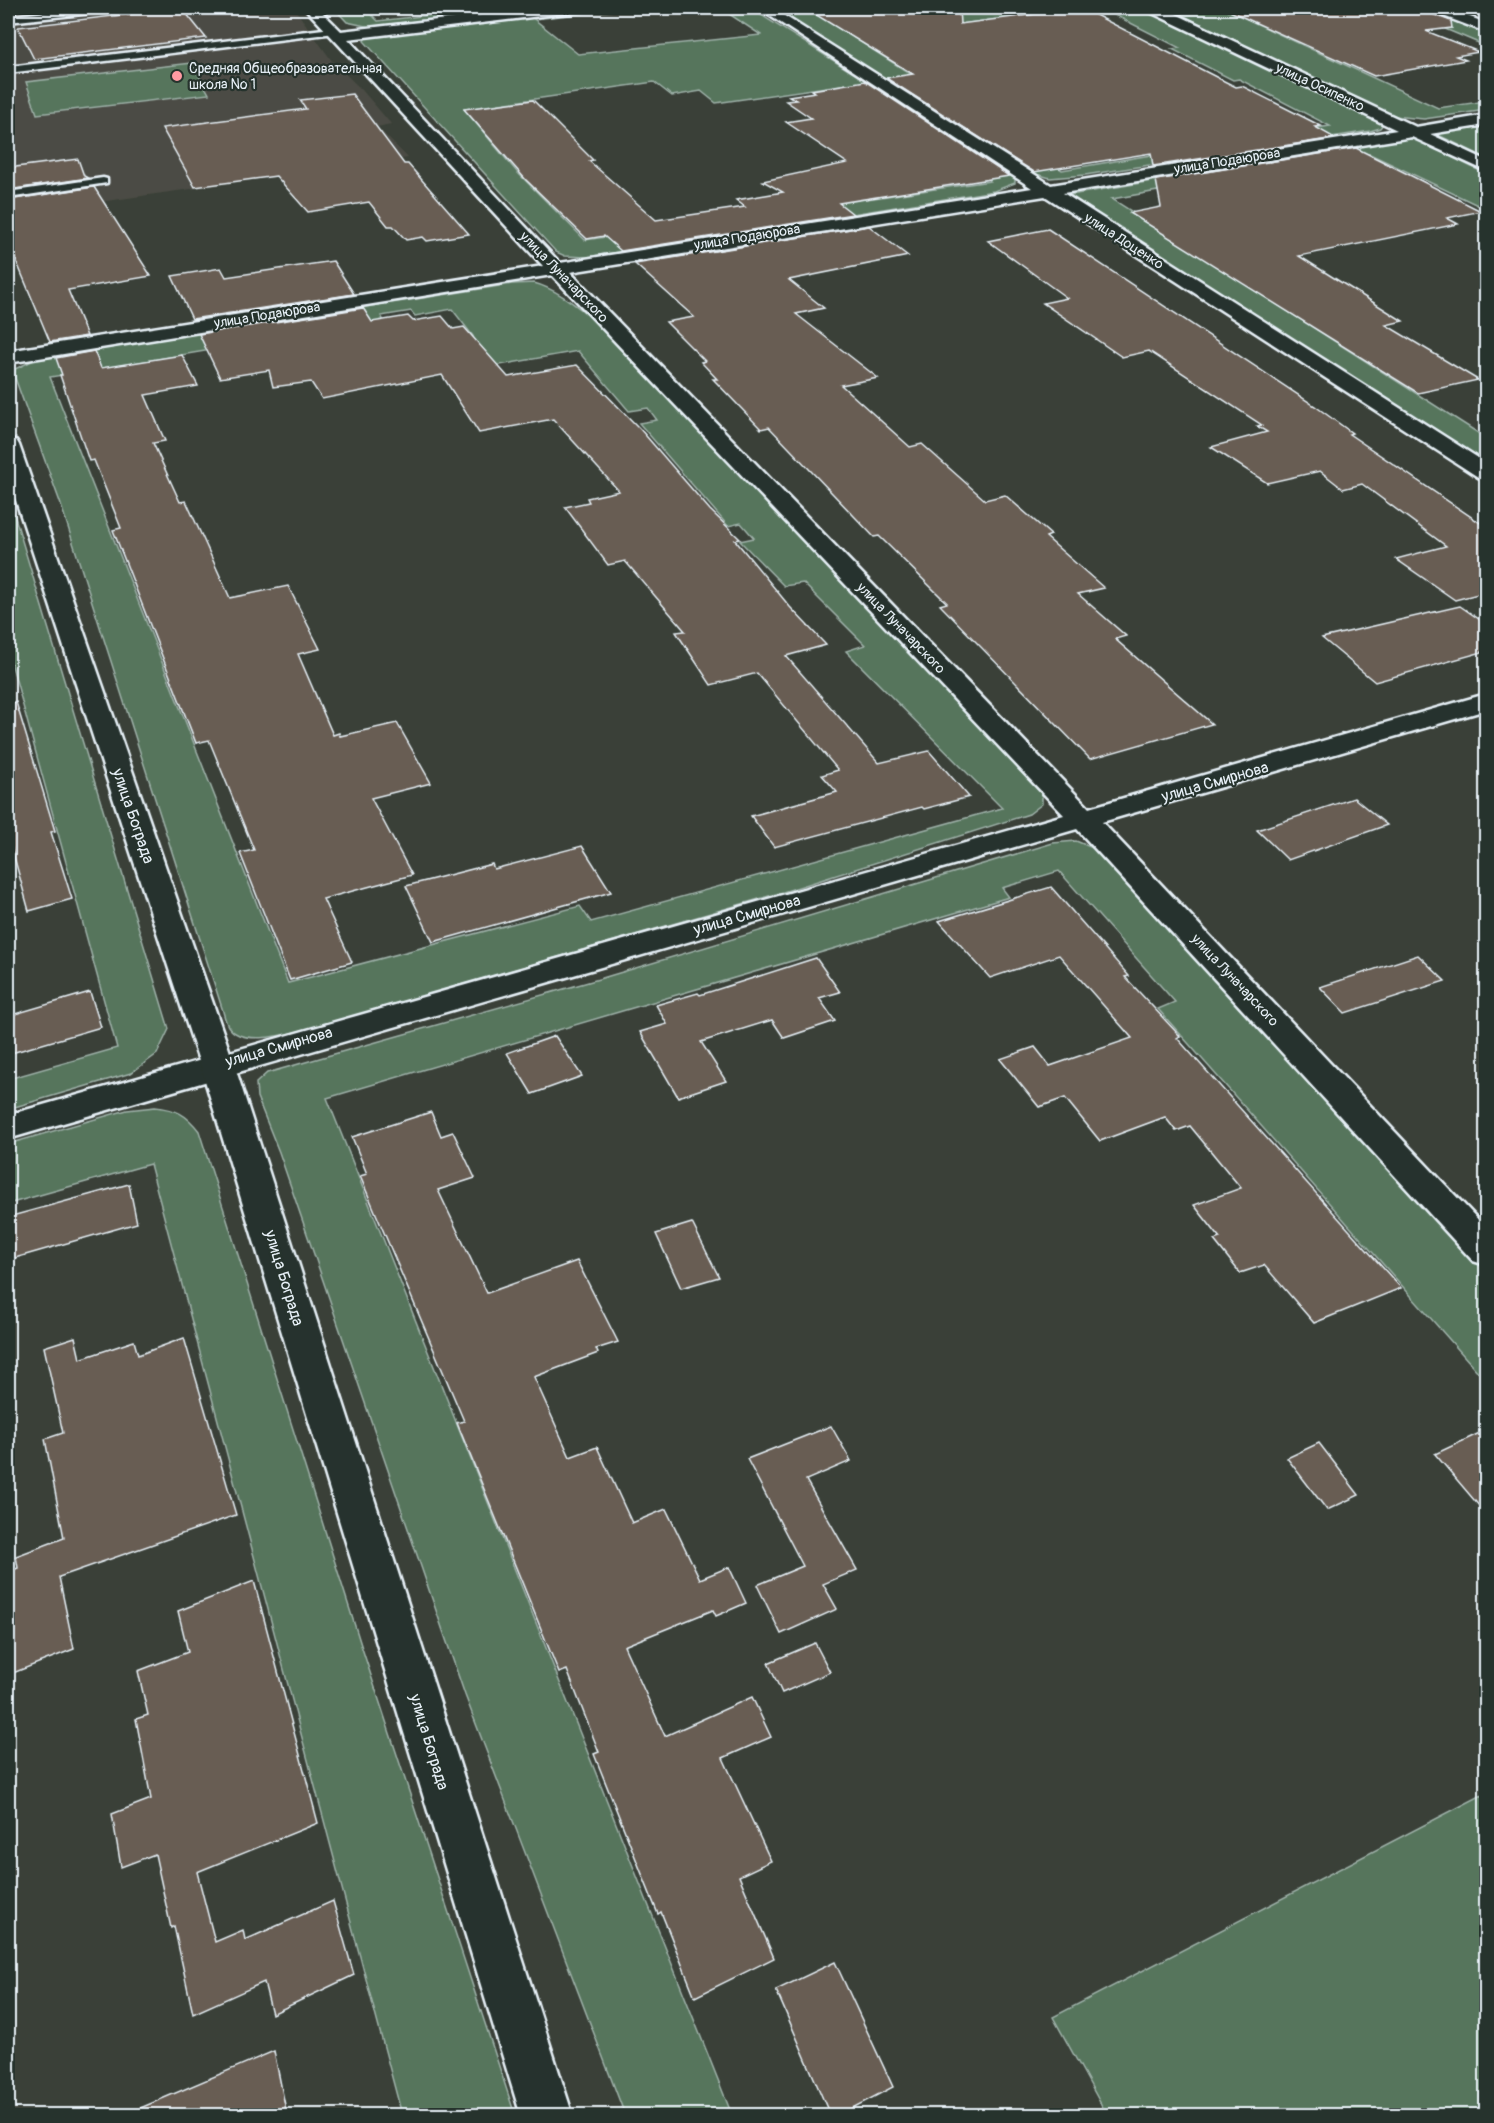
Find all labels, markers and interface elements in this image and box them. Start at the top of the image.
street label: улица Осипенко [1272,59,1367,115]
place label: Средняя Общеобразовательная школа № 1 [189,60,382,93]
marker: Средняя Общеобразовательная школа № 1 [170,69,184,83]
street label: улица Подаюрова [1172,144,1281,178]
street label: улица Доценко [1080,208,1167,273]
street label: улица Подаюрова [692,220,801,254]
street label: улица Луначарского [515,227,612,326]
street label: улица Подаюрова [212,298,321,332]
street label: улица Луначарского [852,578,949,677]
street label: улица Смирнова [1158,757,1271,807]
street label: улица Бограда [107,765,159,866]
street label: улица Смирнова [690,890,803,940]
street label: улица Луначарского [1187,930,1282,1030]
street label: улица Смирнова [222,1022,335,1072]
street label: улица Бограда [260,1227,308,1328]
street label: улица Бограда [405,1691,453,1792]

